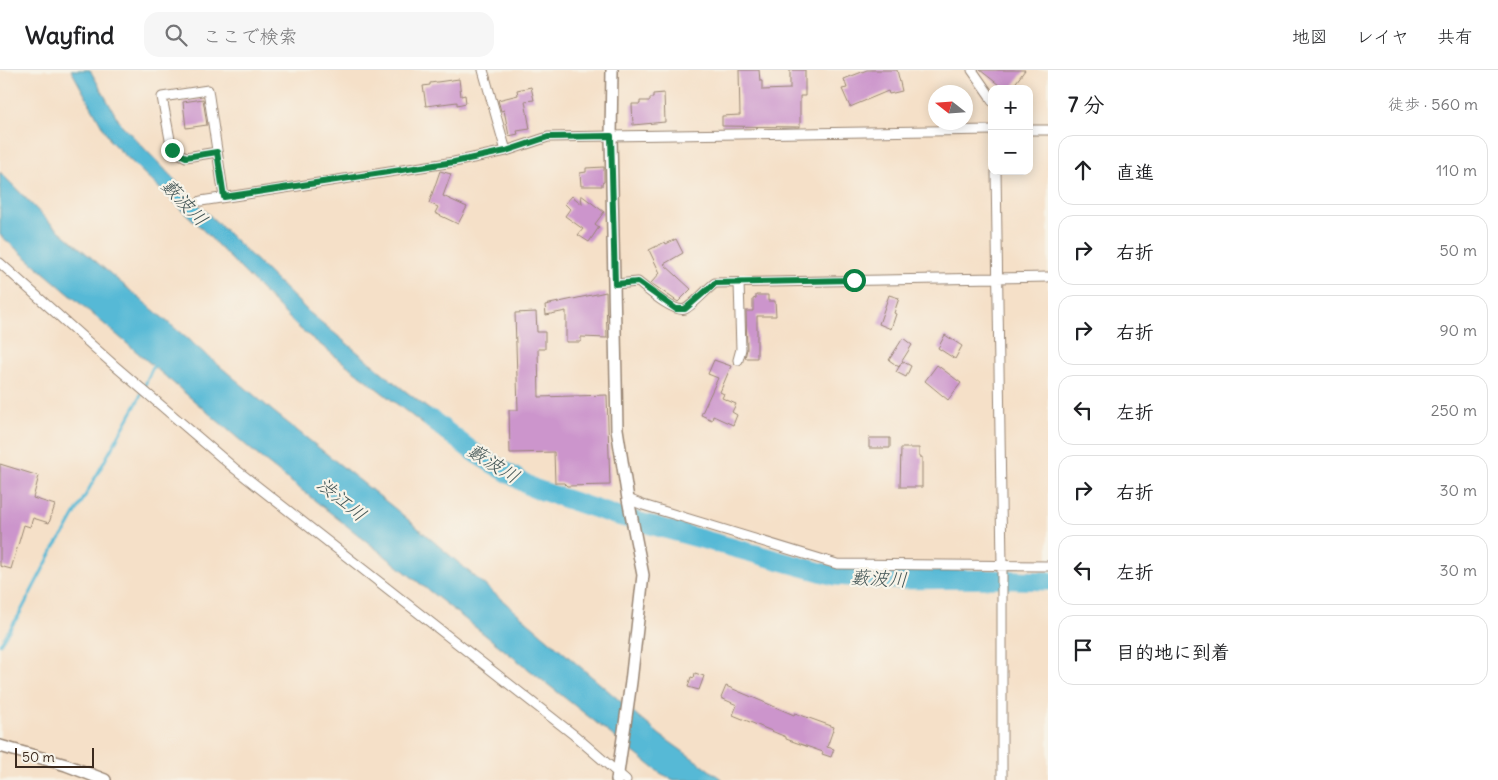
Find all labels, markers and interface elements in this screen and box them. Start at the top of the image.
search box [144,12,494,57]
text: Wayfind [25,20,114,50]
icon: search [162,21,190,49]
text: ここで検索 [202,24,298,48]
text: 地図 [1292,25,1328,48]
text: レイヤ [1356,25,1409,48]
text: 共有 [1437,25,1473,48]
north arrow [928,85,973,130]
map controls [988,85,1033,175]
button: + [988,85,1033,130]
text: 7 分 [1068,91,1104,118]
text: 徒歩 · 560 m [1388,94,1478,114]
button: − [988,130,1033,175]
route end [161,139,184,162]
icon: ahead [1069,156,1097,184]
text: 直進 [1116,160,1154,184]
text: 110 m [1436,160,1477,180]
water label: 藪波川 [157,173,213,231]
icon: right [1069,236,1097,264]
text: 右折 [1116,240,1154,264]
text: 50 m [1439,240,1477,260]
route start [843,269,866,292]
icon: right [1069,316,1097,344]
text: 右折 [1116,320,1154,344]
text: 90 m [1439,320,1477,340]
icon: left [1069,396,1097,424]
text: 左折 [1116,400,1154,424]
text: 250 m [1431,400,1477,420]
water label: 藪波川 [463,438,525,488]
water label: 渋江川 [312,472,372,526]
icon: right [1069,476,1097,504]
text: 右折 [1116,480,1154,504]
text: 30 m [1440,480,1477,500]
icon: left [1069,556,1097,584]
text: 左折 [1116,560,1154,584]
text: 30 m [1440,560,1477,580]
water label: 藪波川 [850,565,908,591]
icon: arrive [1069,636,1097,664]
text: 目的地に到着 [1116,640,1230,664]
scale bar [15,745,94,768]
text: 50 m [22,748,55,766]

